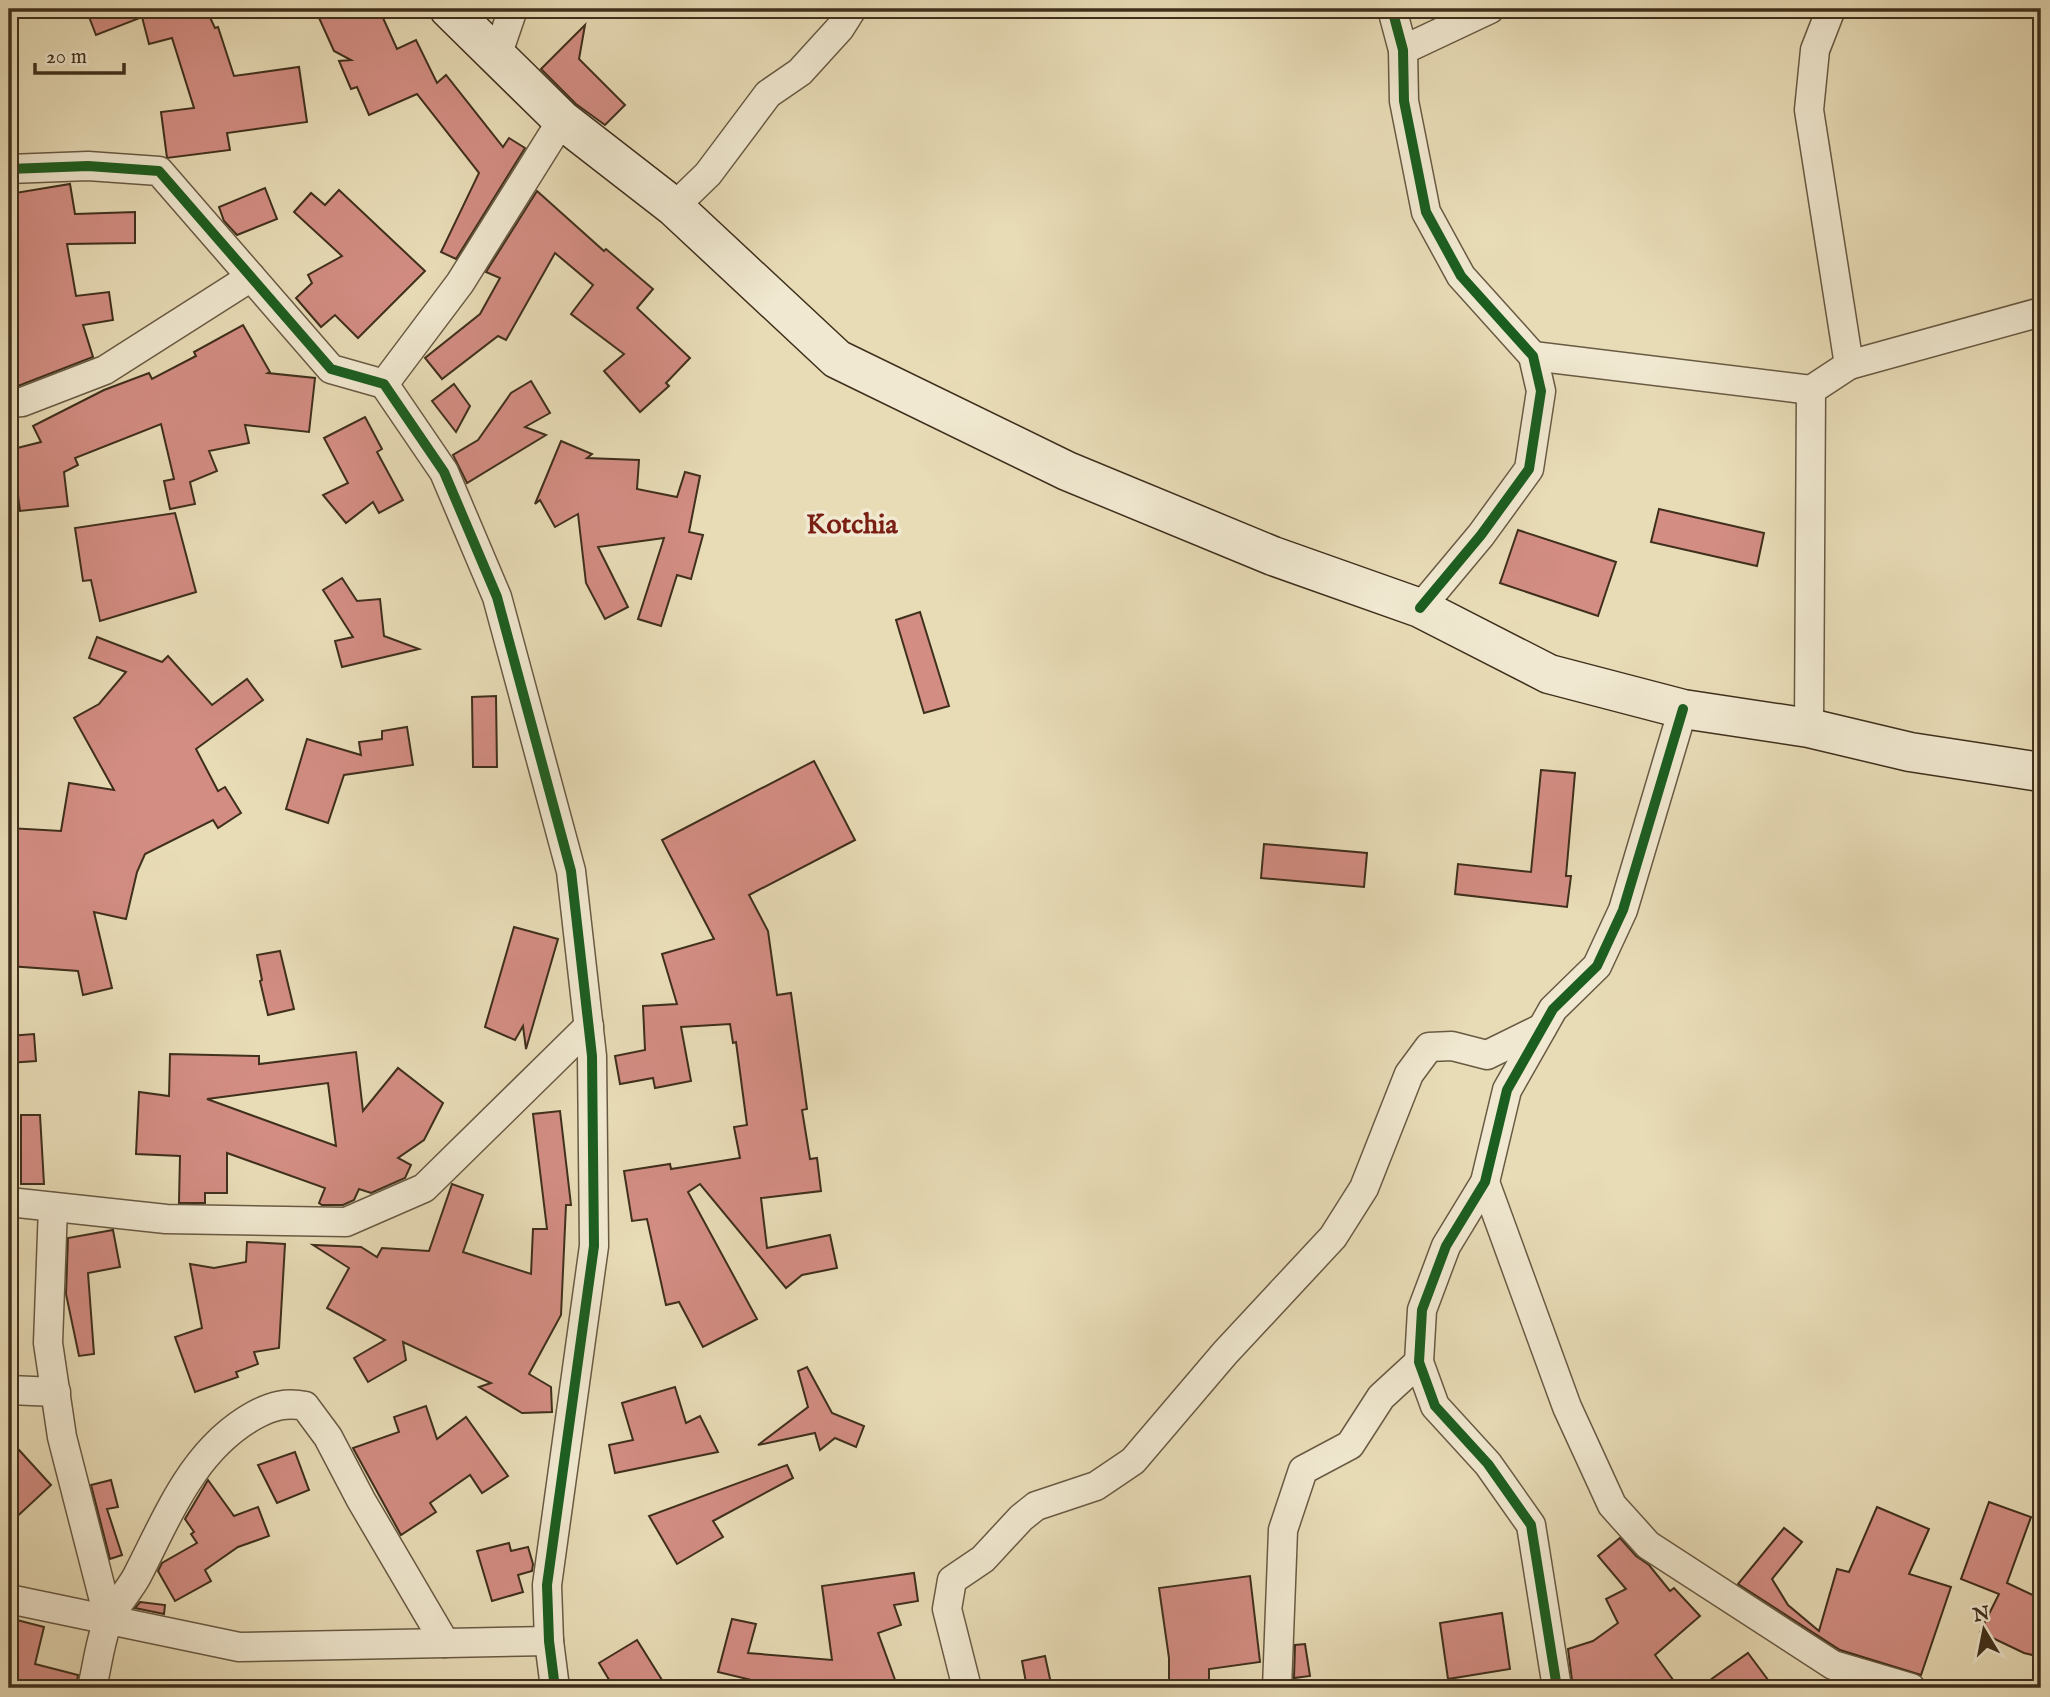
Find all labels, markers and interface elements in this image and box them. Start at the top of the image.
scale bar [35,32,124,76]
text: 20 m [46,44,87,71]
district label: Kotchia [806,508,899,543]
north arrow [1948,1596,2018,1666]
text: N [1970,1602,1992,1629]

